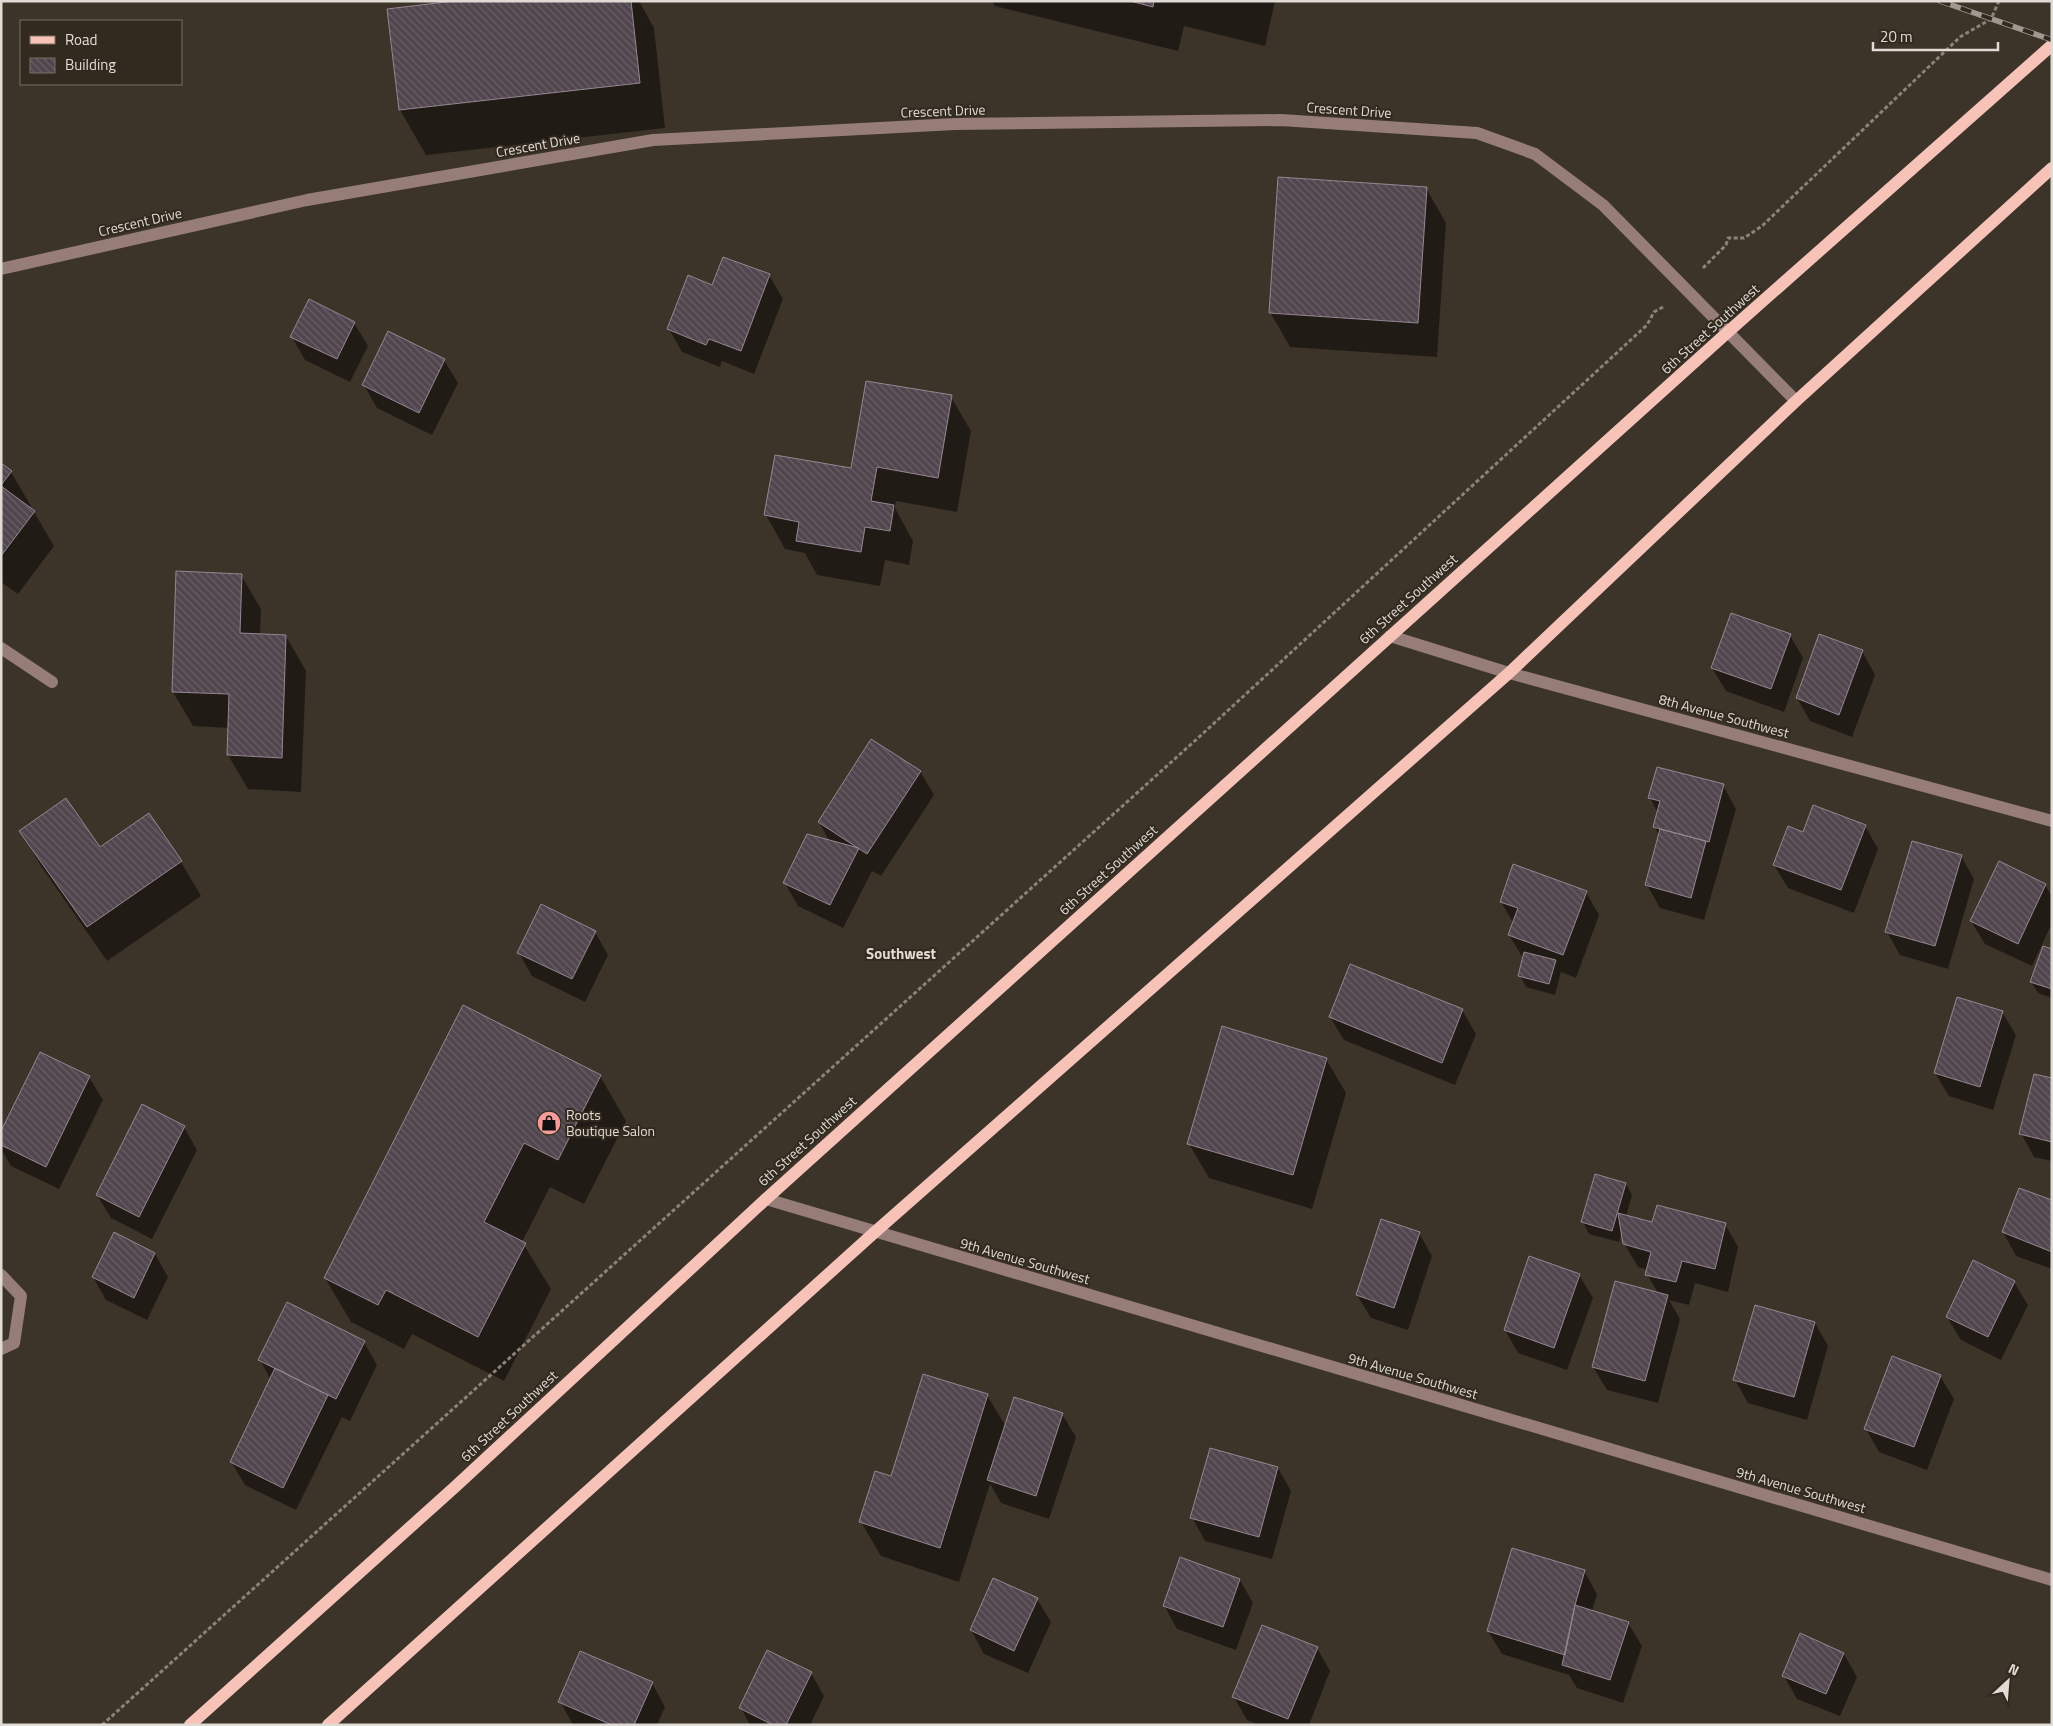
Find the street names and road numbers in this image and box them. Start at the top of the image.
street label: Crescent Drive [1306,96,1392,123]
street label: Crescent Drive [900,99,986,122]
street label: Crescent Drive [494,127,582,162]
street label: Crescent Drive [96,202,184,241]
street label: 6th Street Southwest [1656,278,1764,379]
street label: 6th Street Southwest [1354,548,1462,649]
street label: 8th Avenue Southwest [1657,688,1792,743]
street label: 6th Street Southwest [1054,819,1162,920]
street label: 6th Street Southwest [753,1090,861,1191]
street label: 9th Avenue Southwest [958,1232,1093,1289]
street label: 9th Avenue Southwest [1346,1347,1481,1404]
street label: 6th Street Southwest [455,1365,562,1466]
street label: 9th Avenue Southwest [1734,1461,1869,1518]

